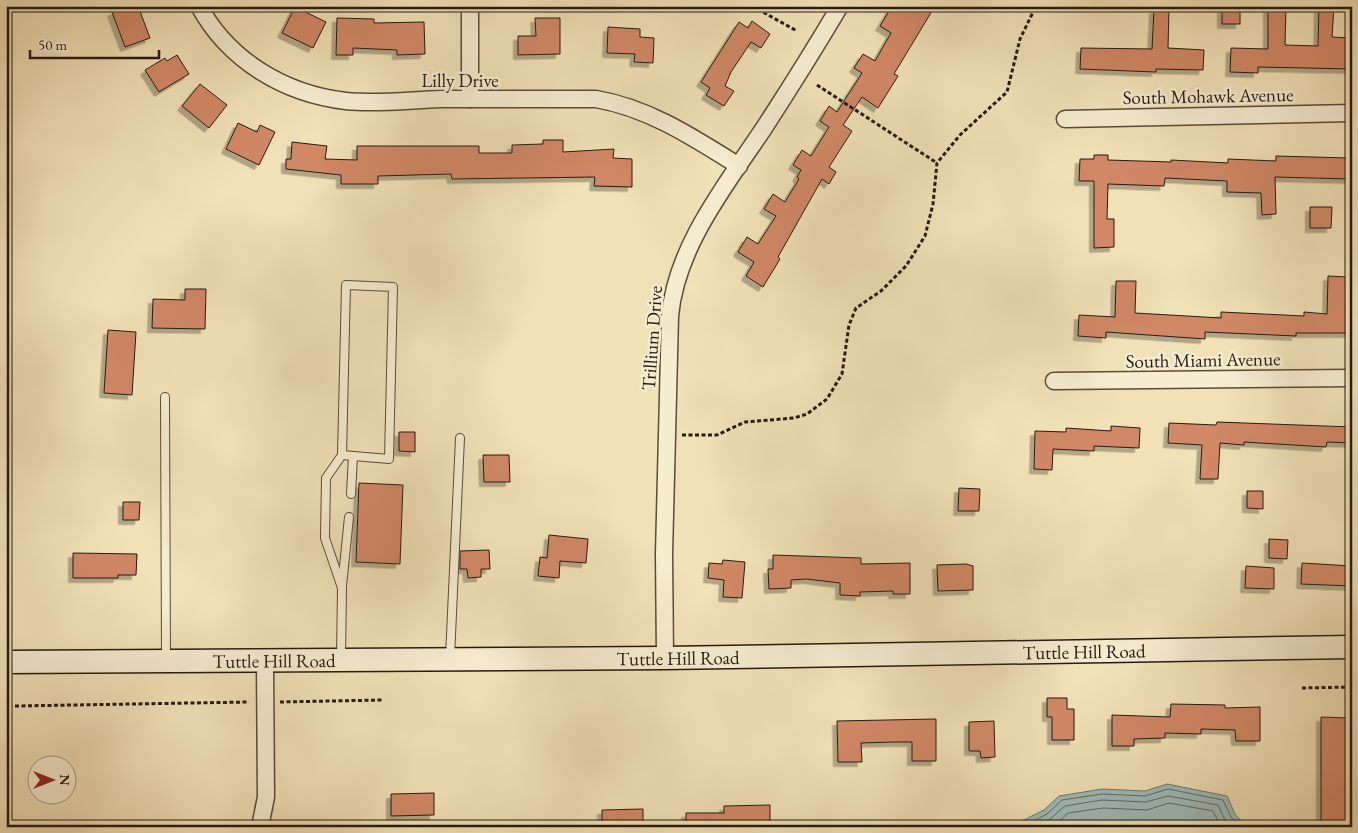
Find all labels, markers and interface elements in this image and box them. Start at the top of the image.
scale bar [30,28,159,60]
text: 50 m [38,35,67,54]
street label: Lilly Drive [421,68,499,93]
street label: South Mohawk Avenue [1122,82,1294,110]
street label: Trillium Drive [636,285,668,391]
street label: South Miami Avenue [1125,346,1281,374]
street label: Tuttle Hill Road [1022,638,1146,665]
street label: Tuttle Hill Road [616,644,740,671]
street label: Tuttle Hill Road [212,647,336,673]
north arrow [28,756,78,806]
text: N [56,774,74,786]

